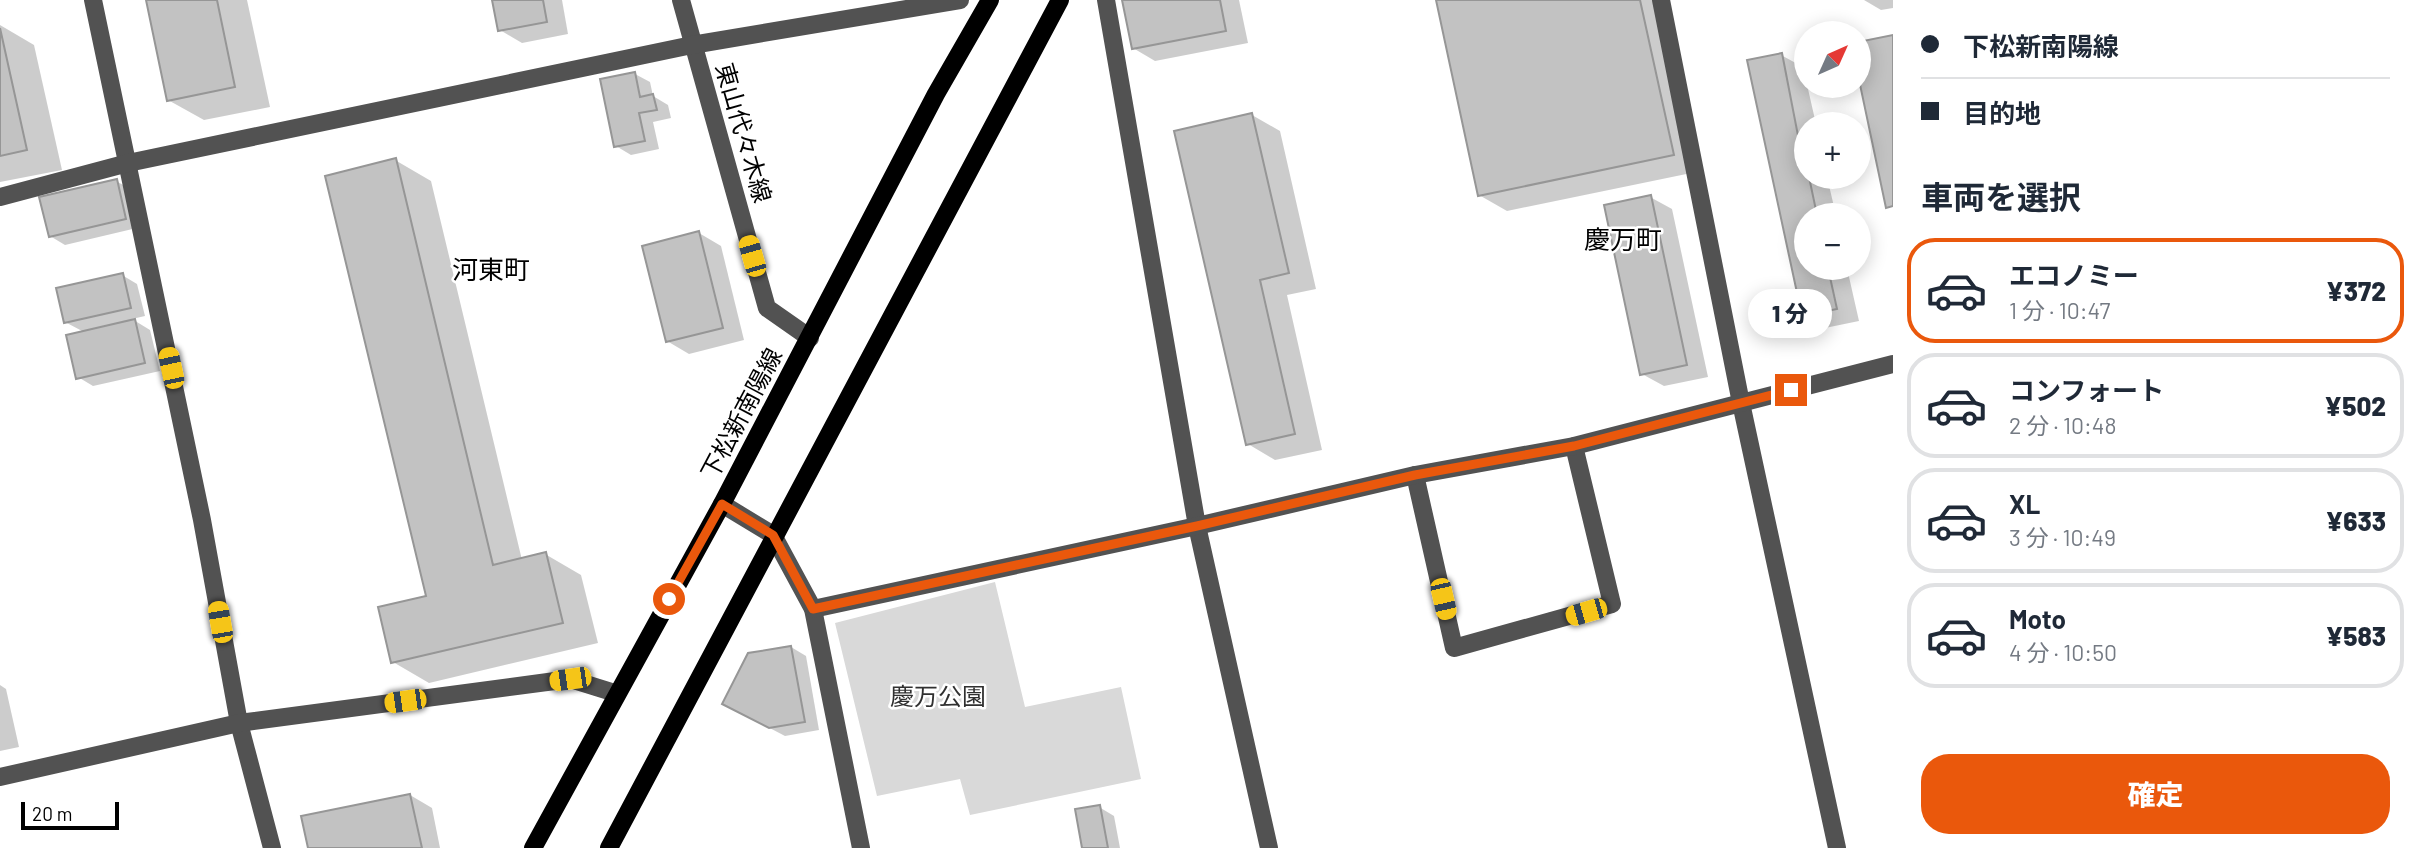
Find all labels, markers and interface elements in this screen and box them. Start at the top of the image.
north arrow [1794,21,1871,98]
map controls [1794,21,1871,280]
text: 下松新南陽線 [1963,30,2119,61]
street label: 東山代々木線 [711,59,778,206]
text: 目的地 [1963,97,2041,128]
button: + [1794,112,1871,189]
text: 車両を選択 [1921,177,2081,215]
button: − [1794,203,1871,280]
district label: 慶万町 [1584,223,1662,254]
car [737,233,768,279]
district label: 河東町 [452,253,530,284]
icon: car [1925,259,1988,322]
text: エコノミー [2009,259,2139,290]
text: ¥372 [2326,275,2386,306]
callout: 1 分 [1749,288,1833,338]
text: 1 分 · 10:47 [2009,296,2110,324]
text: 1 分 [1772,299,1808,327]
street label: 下松新南陽線 [694,343,787,484]
car [157,345,186,391]
route end [1775,374,1807,406]
icon: car [1925,374,1988,437]
text: コンフォート [2009,374,2164,405]
text: ¥502 [2324,390,2386,421]
text: 2 分 · 10:48 [2009,411,2116,439]
text: XL [2009,488,2040,519]
icon: car [1925,489,1988,552]
text: ¥633 [2326,505,2386,536]
text: 3 分 · 10:49 [2009,523,2116,551]
car [1429,576,1458,622]
route start [653,583,685,615]
car [1563,596,1610,628]
car [207,599,234,645]
text: Moto [2009,603,2066,634]
icon: car [1925,604,1988,667]
text: ¥583 [2325,620,2386,651]
text: 4 分 · 10:50 [2009,638,2117,666]
car [548,666,593,692]
park label: 慶万公園 [890,681,986,710]
car [383,688,428,714]
button: 確定 [1921,754,2390,834]
scale bar [21,799,119,831]
text: 20 m [32,802,72,825]

